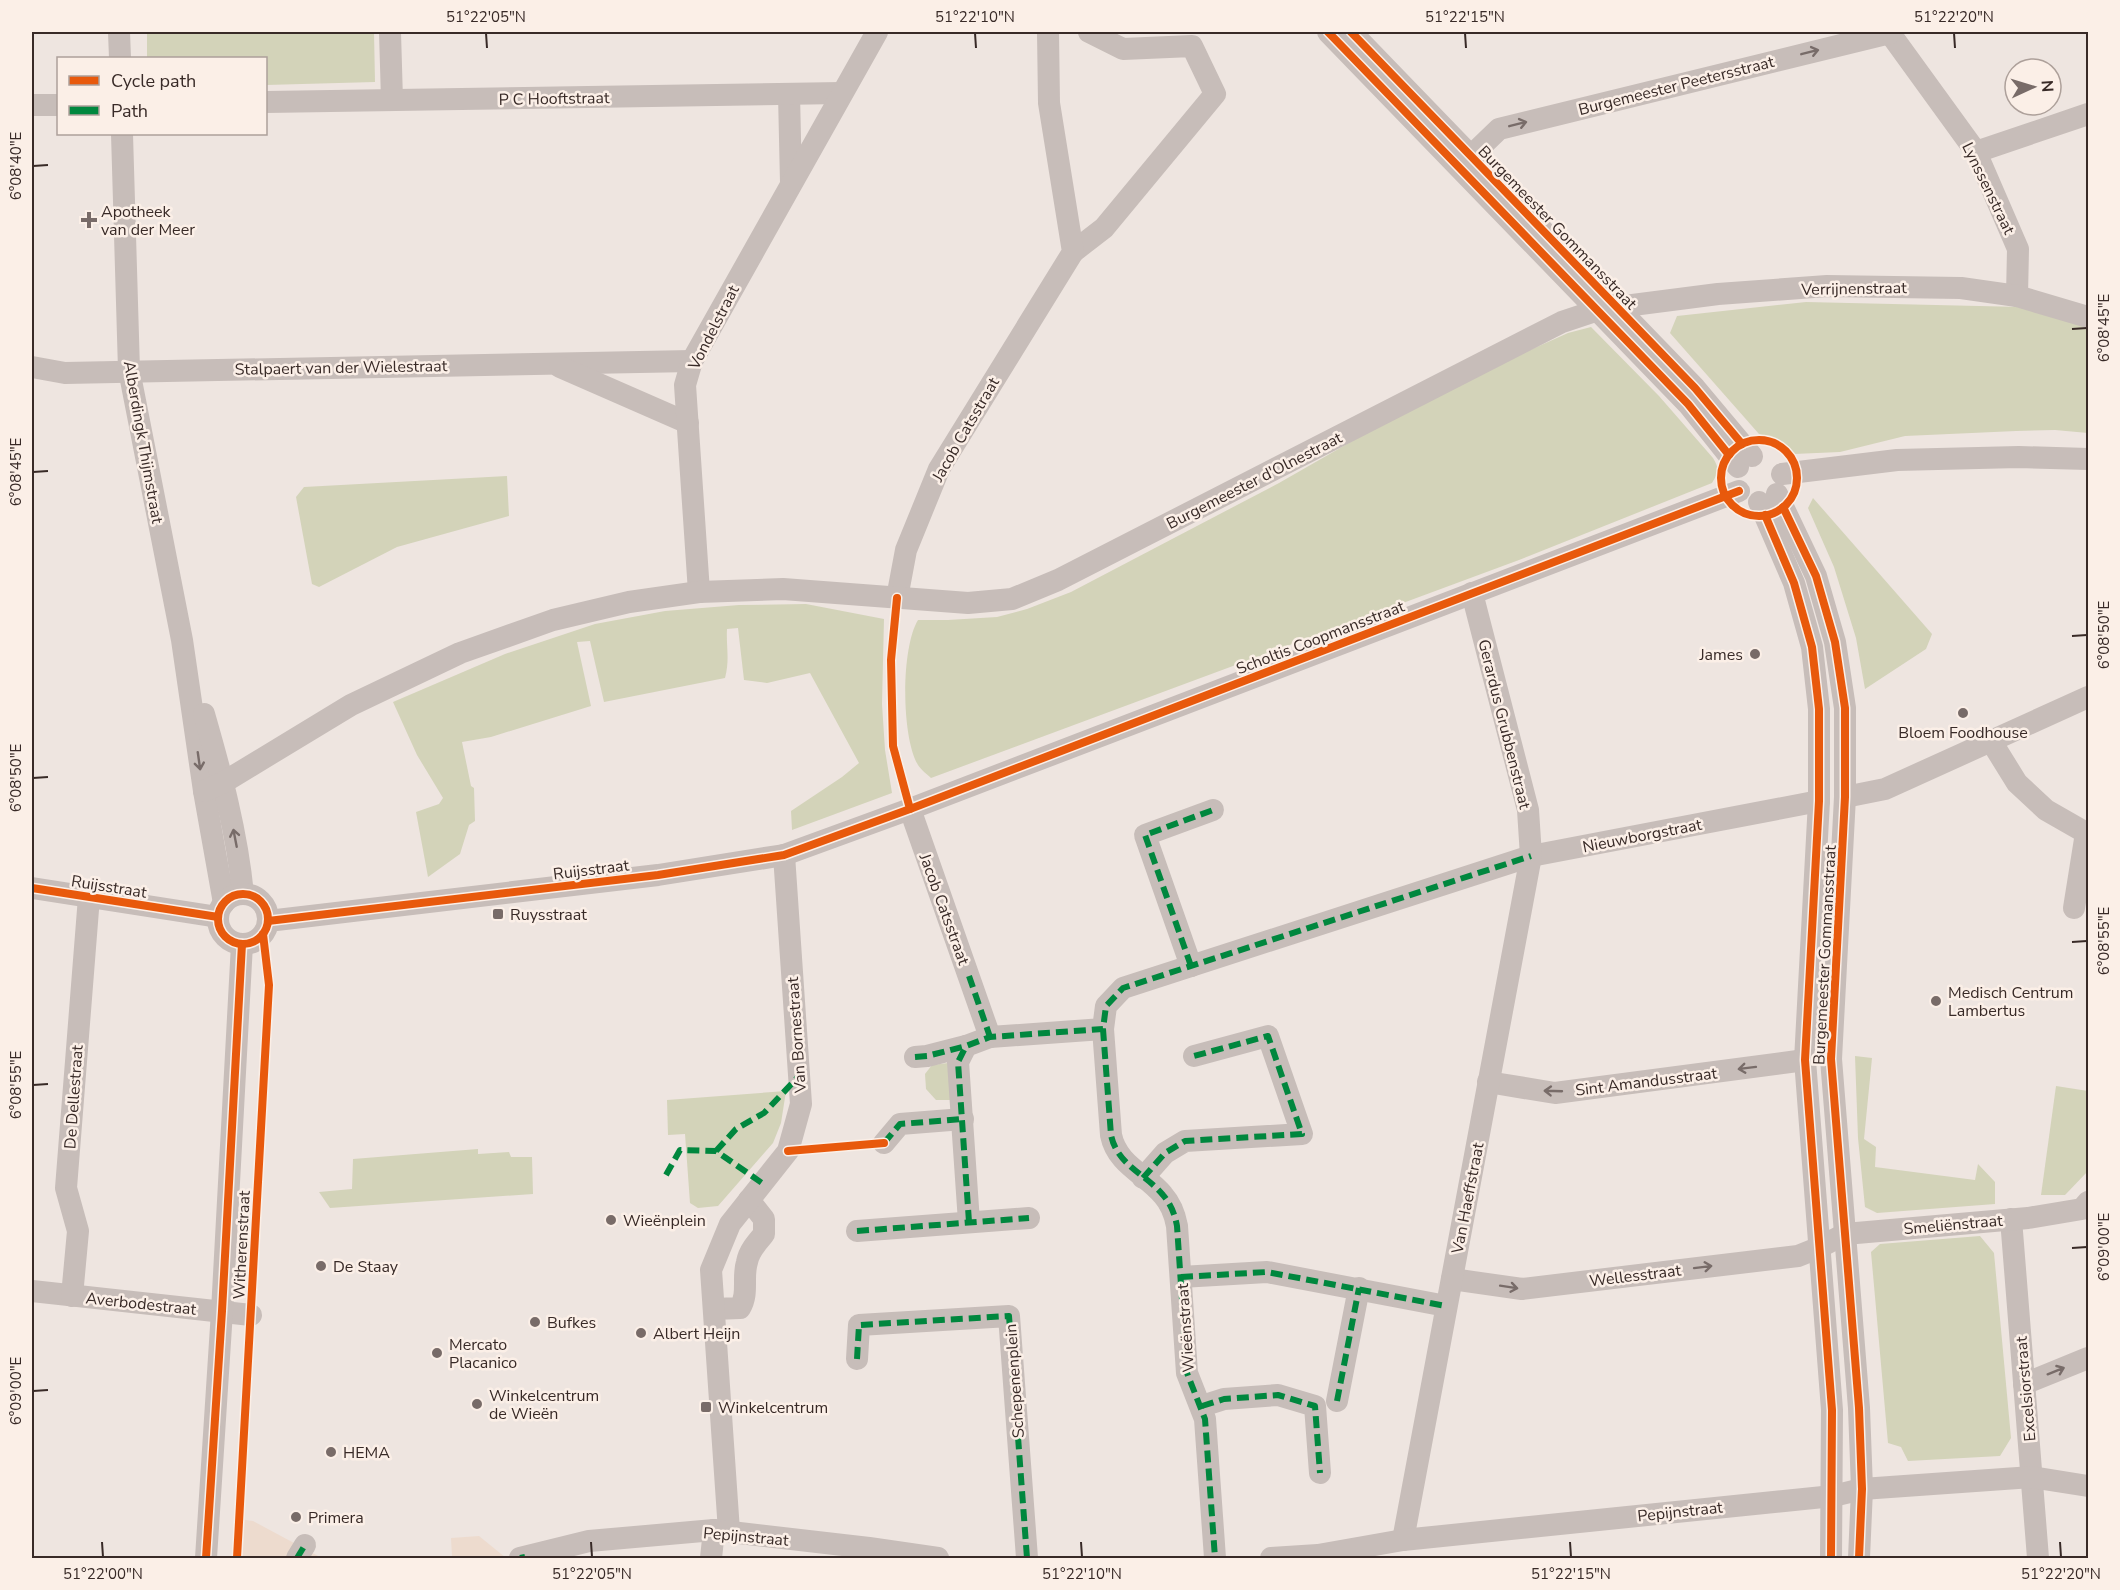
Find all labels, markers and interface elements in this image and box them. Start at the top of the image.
text: 51°22'05"N [446,7,526,27]
text: 51°22'10"N [935,7,1015,27]
text: 51°22'15"N [1425,7,1505,27]
text: 51°22'20"N [1914,7,1994,27]
one-way arrow [1800,46,1819,58]
street label: Burgemeester Peetersstraat [1576,51,1777,121]
legend [57,57,267,135]
north arrow [2003,57,2063,117]
text: Cycle path [111,69,196,93]
text: N [2036,79,2058,93]
street label: P C Hooftstraat [498,87,610,111]
text: Path [111,99,148,123]
one-way arrow [1509,118,1528,130]
text: 6°08'40"E [6,132,26,200]
street label: Lynssenstraat [1956,139,2020,238]
street label: Burgemeester Gommansstraat [1473,141,1642,315]
place label: Apotheek van der Meer [101,201,195,241]
marker: Apotheek van der Meer [82,213,96,227]
street label: Verrijnenstraat [1800,277,1907,301]
street label: Vondelstraat [683,281,745,374]
text: 6°08'45"E [2094,294,2114,362]
street label: Stalpaert van der Wielestraat [234,355,448,381]
street label: Alberdingk Thijmstraat [118,359,168,526]
street label: Jacob Catsstraat [927,373,1005,487]
street label: Burgemeester d'Olnestraat [1163,427,1346,535]
text: 6°08'45"E [6,438,26,506]
street label: Scholtis Coopmansstraat [1233,596,1408,680]
text: 6°08'50"E [2094,601,2114,669]
street label: Gerardus Grubbenstraat [1472,637,1536,812]
place label: James [1698,644,1743,666]
marker: James [1748,647,1762,661]
marker: Bloem Foodhouse [1956,706,1970,720]
place label: Bloem Foodhouse [1898,722,2028,744]
text: 6°08'50"E [6,744,26,812]
one-way arrow [194,750,205,770]
street label: Nieuwborgstraat [1581,814,1704,858]
one-way arrow [229,829,240,848]
street label: Burgemeester Gommansstraat [1808,844,1842,1066]
street label: Jacob Catsstraat [913,850,975,968]
street label: Ruijsstraat [552,854,631,886]
street label: Ruijsstraat [69,870,149,904]
place label: Ruysstraat [510,904,587,926]
marker: Ruysstraat [491,907,505,921]
text: 6°08'55"E [2094,907,2114,975]
street label: Van Bornestraat [782,976,812,1095]
place label: Medisch Centrum Lambertus [1948,982,2073,1022]
marker: Medisch Centrum Lambertus [1929,994,1943,1008]
street label: De Dellestraat [59,1044,89,1150]
text: 6°08'55"E [6,1051,26,1119]
street label: Sint Amandusstraat [1574,1062,1719,1102]
one-way arrow [1737,1063,1757,1074]
one-way arrow [1544,1086,1564,1097]
street label: Van Haeffstraat [1446,1140,1490,1257]
street label: Witherenstraat [228,1190,256,1300]
place label: Wieënplein [623,1210,706,1232]
street label: Smeliënstraat [1903,1210,2004,1240]
marker: Wieënplein [604,1213,618,1227]
text: 6°09'00"E [2094,1213,2114,1281]
place label: De Staay [333,1256,399,1278]
marker: De Staay [314,1259,328,1273]
street label: Wellesstraat [1588,1259,1683,1293]
one-way arrow [1693,1261,1712,1272]
street label: Wieënstraat [1172,1282,1200,1373]
one-way arrow [1499,1282,1519,1293]
street label: Averbodestraat [85,1287,198,1321]
place label: Bufkes [547,1312,596,1334]
marker: Bufkes [528,1315,542,1329]
place label: Albert Heijn [653,1323,740,1345]
street label: Schepenenplein [1000,1323,1030,1439]
marker: Albert Heijn [634,1326,648,1340]
place label: Mercato Placanico [449,1334,517,1374]
street label: Excelsiorstraat [2010,1335,2042,1442]
marker: Mercato Placanico [430,1346,444,1360]
text: 6°09'00"E [6,1357,26,1425]
one-way arrow [2047,1365,2065,1376]
place label: Winkelcentrum de Wieën [489,1385,599,1425]
marker: Winkelcentrum de Wieën [470,1397,484,1411]
place label: Winkelcentrum [718,1397,828,1419]
marker: Winkelcentrum [699,1400,713,1414]
place label: HEMA [343,1442,390,1464]
marker: HEMA [324,1445,338,1459]
street label: Pepijnstraat [1636,1497,1724,1527]
place label: Primera [308,1507,364,1529]
marker: Primera [289,1510,303,1524]
street label: Pepijnstraat [702,1522,790,1552]
text: 51°22'00"N [63,1564,143,1584]
text: 51°22'05"N [552,1564,632,1584]
text: 51°22'10"N [1042,1564,1122,1584]
text: 51°22'15"N [1531,1564,1611,1584]
text: 51°22'20"N [2021,1564,2101,1584]

